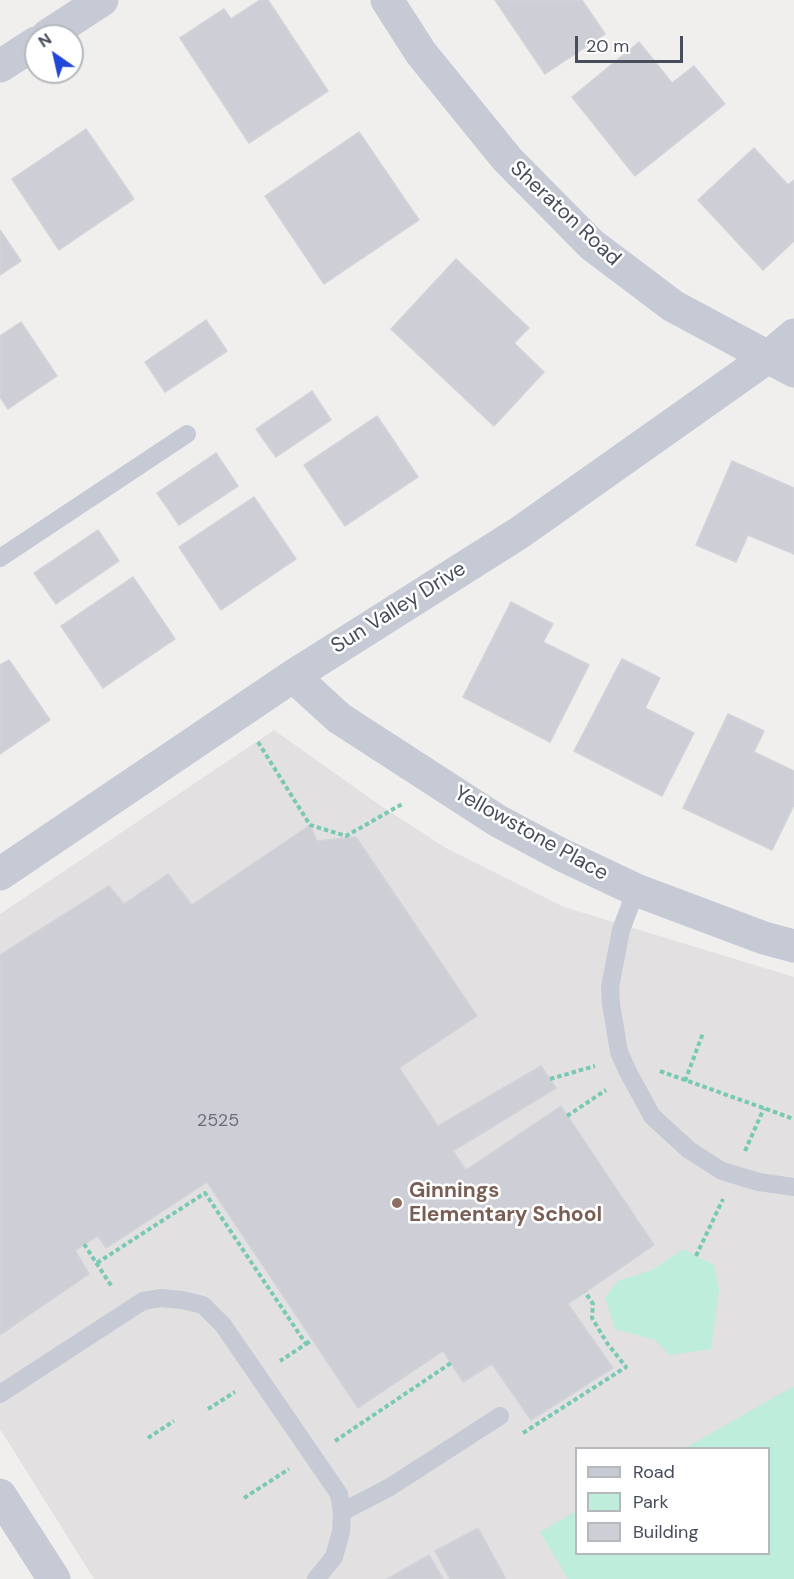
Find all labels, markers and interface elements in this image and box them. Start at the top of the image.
north arrow [24,24,84,84]
scale bar [578,24,686,62]
text: N [34,28,55,52]
text: 20 m [586,34,629,58]
street label: Sheraton Road [504,156,626,272]
street label: Sun Valley Drive [327,557,471,659]
street label: Yellowstone Place [450,781,612,887]
house number: 2525 [197,1110,239,1132]
place label: Ginnings Elementary School [409,1178,602,1228]
marker: Ginnings Elementary School [390,1196,404,1210]
legend [575,1447,770,1555]
text: Road [633,1460,675,1484]
text: Park [633,1490,669,1514]
text: Building [633,1520,698,1544]

